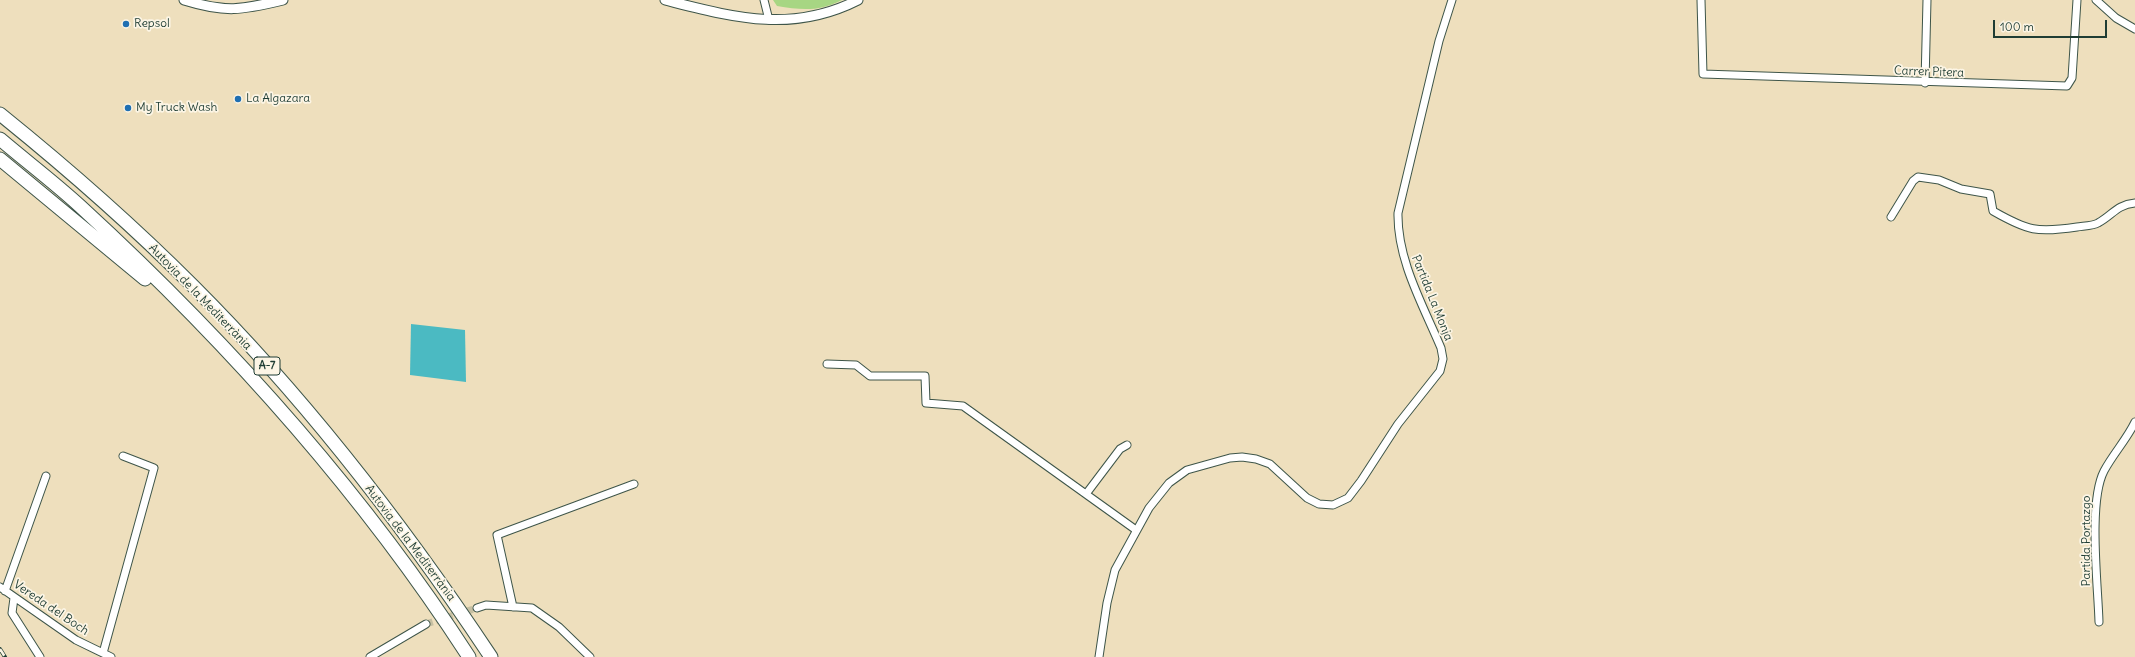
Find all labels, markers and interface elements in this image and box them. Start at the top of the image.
scale bar [1995,12,2109,38]
place label: Repsol [134,17,170,31]
marker: Repsol [121,19,131,29]
text: 100 m [2000,19,2034,34]
street label: Carrer Pitera [1894,64,1964,80]
place label: La Algazara [246,92,310,106]
marker: La Algazara [233,94,243,104]
place label: My Truck Wash [136,101,217,115]
marker: My Truck Wash [123,103,133,113]
street label: Autovia de la Mediterrània [146,241,254,353]
street label: Partida La Monja [1408,253,1456,343]
road number: A-7 [254,357,280,375]
street label: Autovia de la Mediterrània [362,482,458,604]
street label: Partida Portazgo [2080,496,2094,586]
street label: Vereda del Boch [11,577,91,639]

